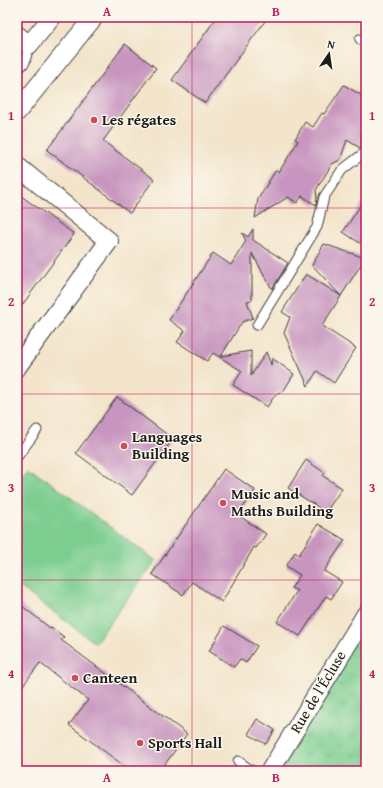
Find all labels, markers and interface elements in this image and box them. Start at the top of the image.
text: A [103,2,112,21]
text: B [272,2,280,21]
north arrow [309,34,349,74]
text: N [326,36,337,53]
text: 1 [8,106,14,125]
text: 1 [369,106,375,125]
place label: Les régates [102,109,176,130]
marker: Les régates [89,115,99,125]
text: 2 [8,292,15,311]
text: 2 [369,292,376,311]
place label: Languages Building [132,426,202,464]
marker: Languages Building [119,441,129,451]
text: 3 [8,478,14,497]
text: 3 [369,478,375,497]
place label: Music and Maths Building [231,483,333,521]
marker: Music and Maths Building [218,498,228,508]
street label: Rue de l'Écluse [285,647,350,737]
text: 4 [8,664,15,683]
text: 4 [369,664,376,683]
place label: Canteen [83,667,137,688]
marker: Canteen [70,673,80,683]
place label: Sports Hall [148,732,222,753]
marker: Sports Hall [135,738,145,748]
text: A [103,768,112,787]
text: B [272,768,280,787]

